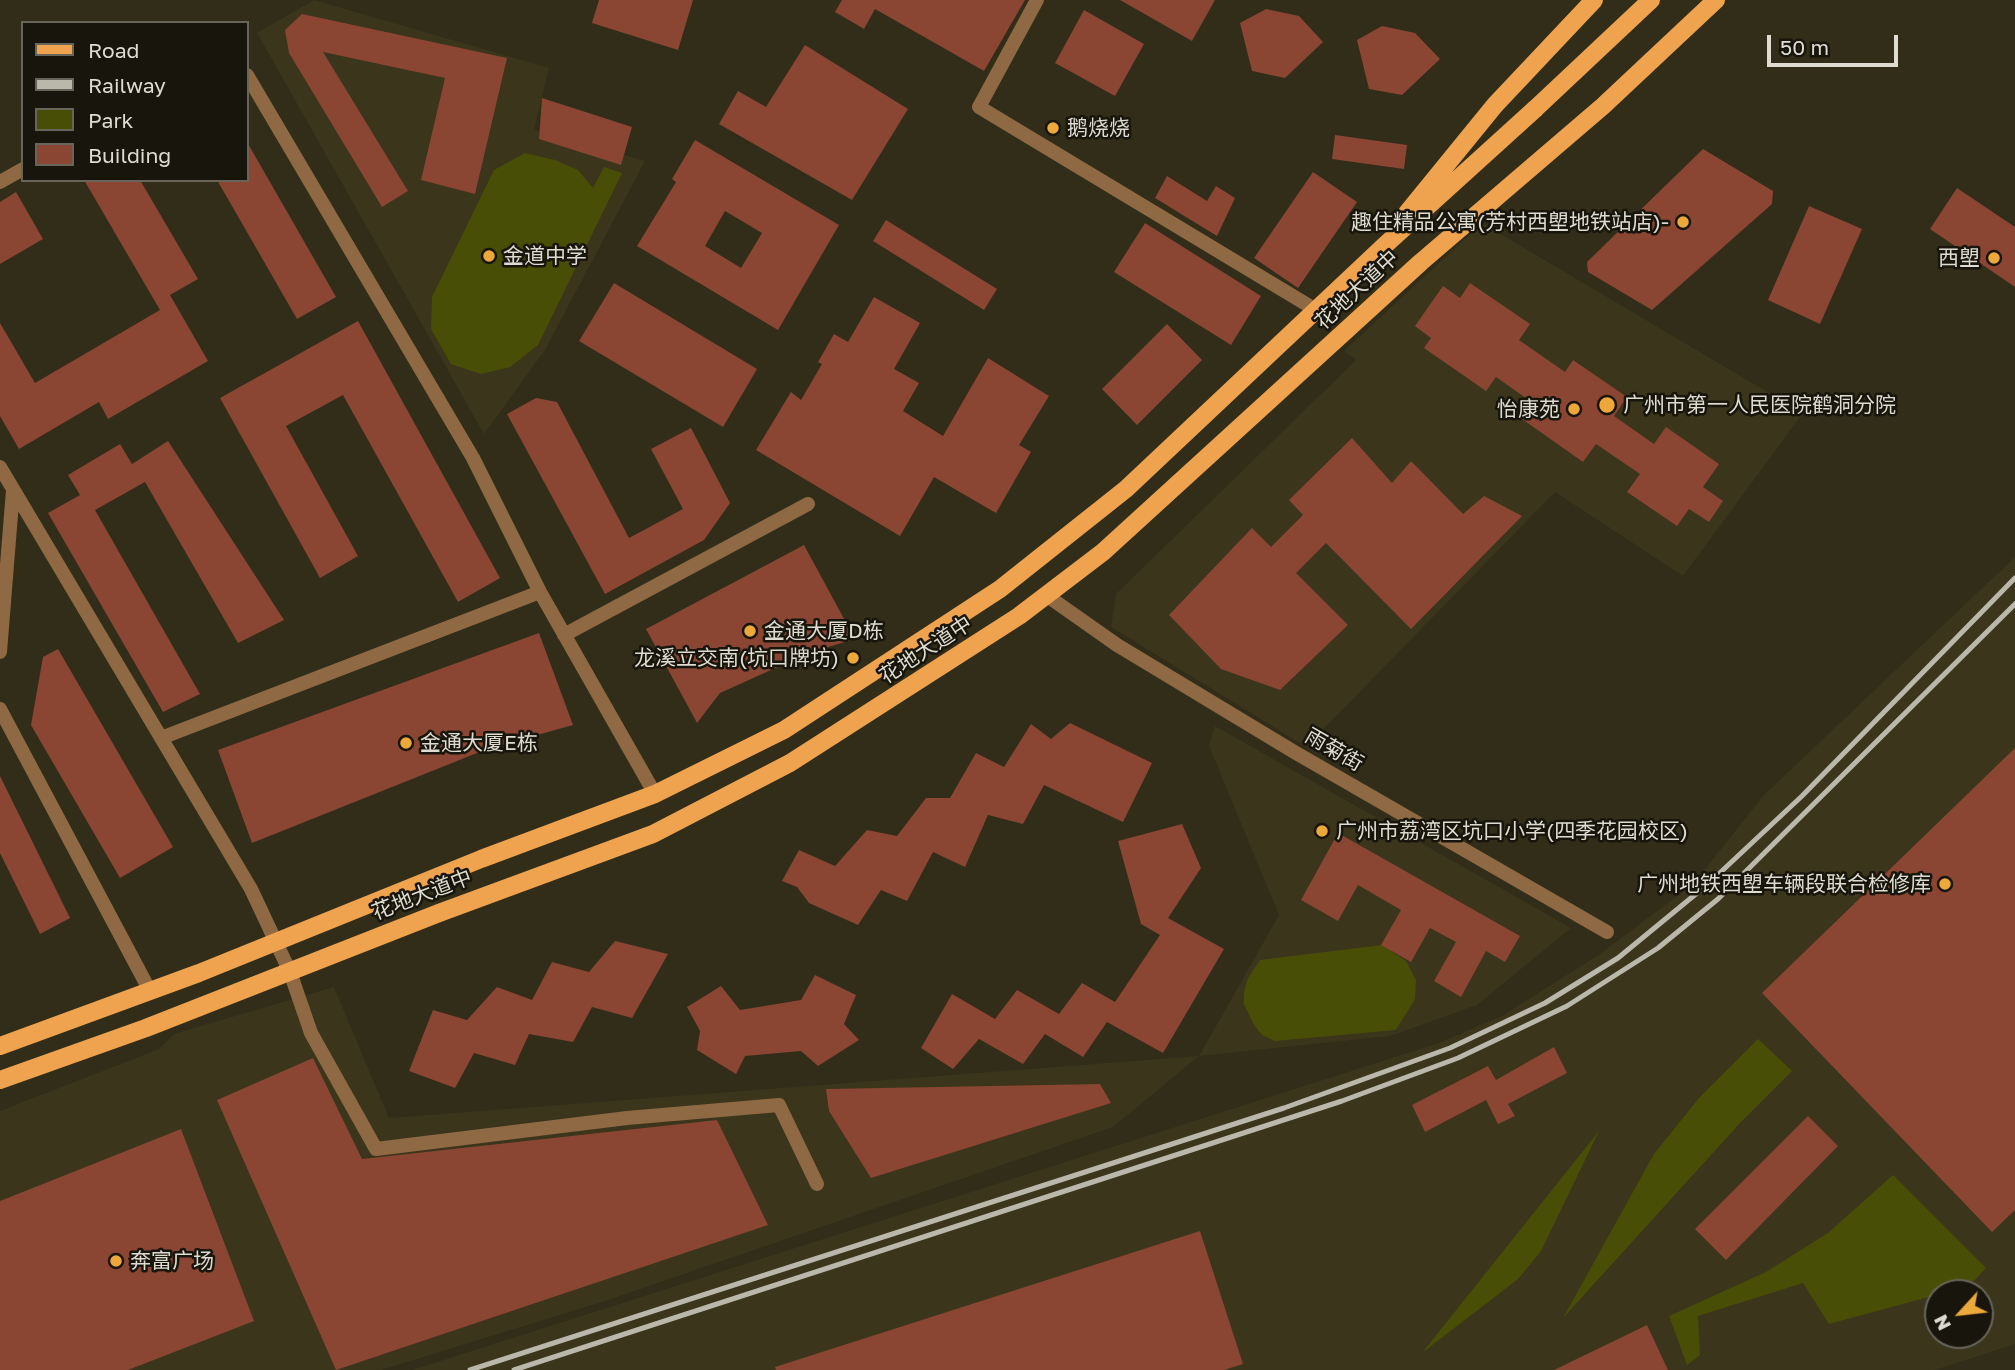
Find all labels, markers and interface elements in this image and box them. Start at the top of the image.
legend [21,21,248,182]
scale bar [1770,21,1901,65]
text: 50 m [1780,34,1829,60]
text: Road [88,37,139,63]
text: Railway [88,72,166,98]
text: Park [88,107,133,133]
place label: 鹅烧烧 [1067,115,1130,141]
marker: 鹅烧烧 [1045,120,1061,136]
text: Building [88,142,171,168]
place label: 趣住精品公寓(芳村西塱地铁站店)- [1351,209,1669,235]
marker: 趣住精品公寓(芳村西塱地铁站店)- [1675,214,1691,230]
place label: 金道中学 [503,243,587,269]
street label: 花地大道中 [1310,245,1404,335]
place label: 西塱 [1938,245,1980,271]
marker: 金道中学 [481,248,497,264]
marker: 西塱 [1986,250,2002,266]
place label: 广州市第一人民医院鹤洞分院 [1623,392,1896,418]
marker: 广州市第一人民医院鹤洞分院 [1597,395,1617,415]
place label: 怡康苑 [1497,396,1560,422]
marker: 怡康苑 [1566,401,1582,417]
street label: 花地大道中 [875,611,977,689]
place label: 金通大厦D栋 [764,618,884,644]
marker: 金通大厦D栋 [742,623,758,639]
place label: 龙溪立交南(坑口牌坊) [634,645,839,671]
marker: 龙溪立交南(坑口牌坊) [845,650,861,666]
street label: 雨菊街 [1300,723,1368,777]
place label: 金通大厦E栋 [420,730,538,756]
marker: 金通大厦E栋 [398,735,414,751]
place label: 广州市荔湾区坑口小学(四季花园校区) [1336,818,1688,844]
marker: 广州市荔湾区坑口小学(四季花园校区) [1314,823,1330,839]
street label: 花地大道中 [368,864,476,926]
place label: 广州地铁西塱车辆段联合检修库 [1637,871,1931,897]
marker: 广州地铁西塱车辆段联合检修库 [1937,876,1953,892]
place label: 奔富广场 [130,1248,214,1274]
marker: 奔富广场 [108,1253,124,1269]
north arrow [1924,1279,1994,1349]
text: N [1928,1311,1955,1335]

